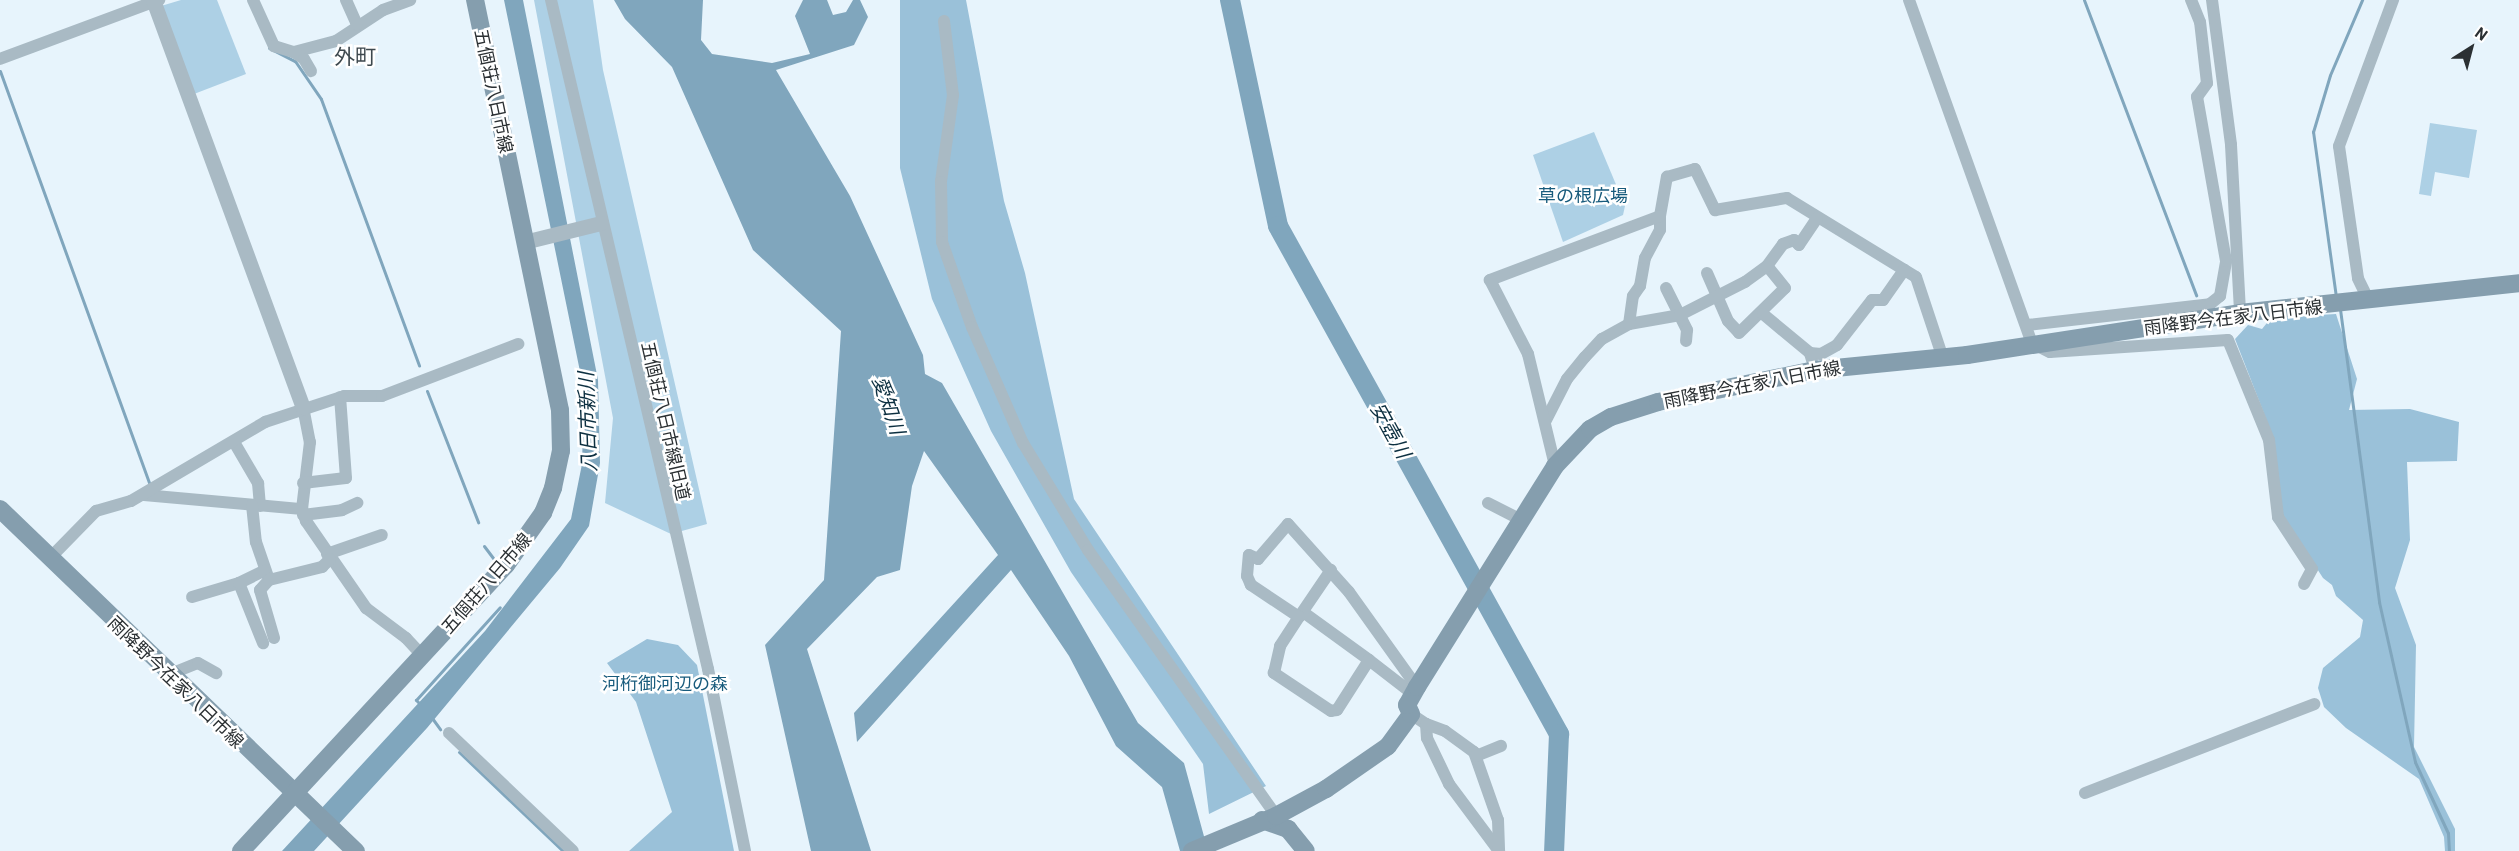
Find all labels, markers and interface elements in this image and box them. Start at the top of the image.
north arrow [2441,18,2501,78]
text: N [2472,22,2492,44]
street label: 五個荘八日市線 [470,27,518,155]
district label: 外町 [334,43,376,69]
park label: 草の根広場 [1538,184,1628,206]
street label: 雨降野今在家八日市線 [2142,295,2324,339]
street label: 五個荘八日市線旧道 [637,340,695,502]
street label: 雨降野今在家八日市線 [1662,356,1842,412]
water label: 八日市新川 [573,372,601,472]
water label: 愛知川 [868,373,910,437]
water label: 安壺川 [1366,398,1416,462]
street label: 五個荘八日市線 [437,528,535,638]
street label: 雨降野今在家八日市線 [104,612,248,752]
park label: 河桁御河辺の森 [602,672,728,694]

